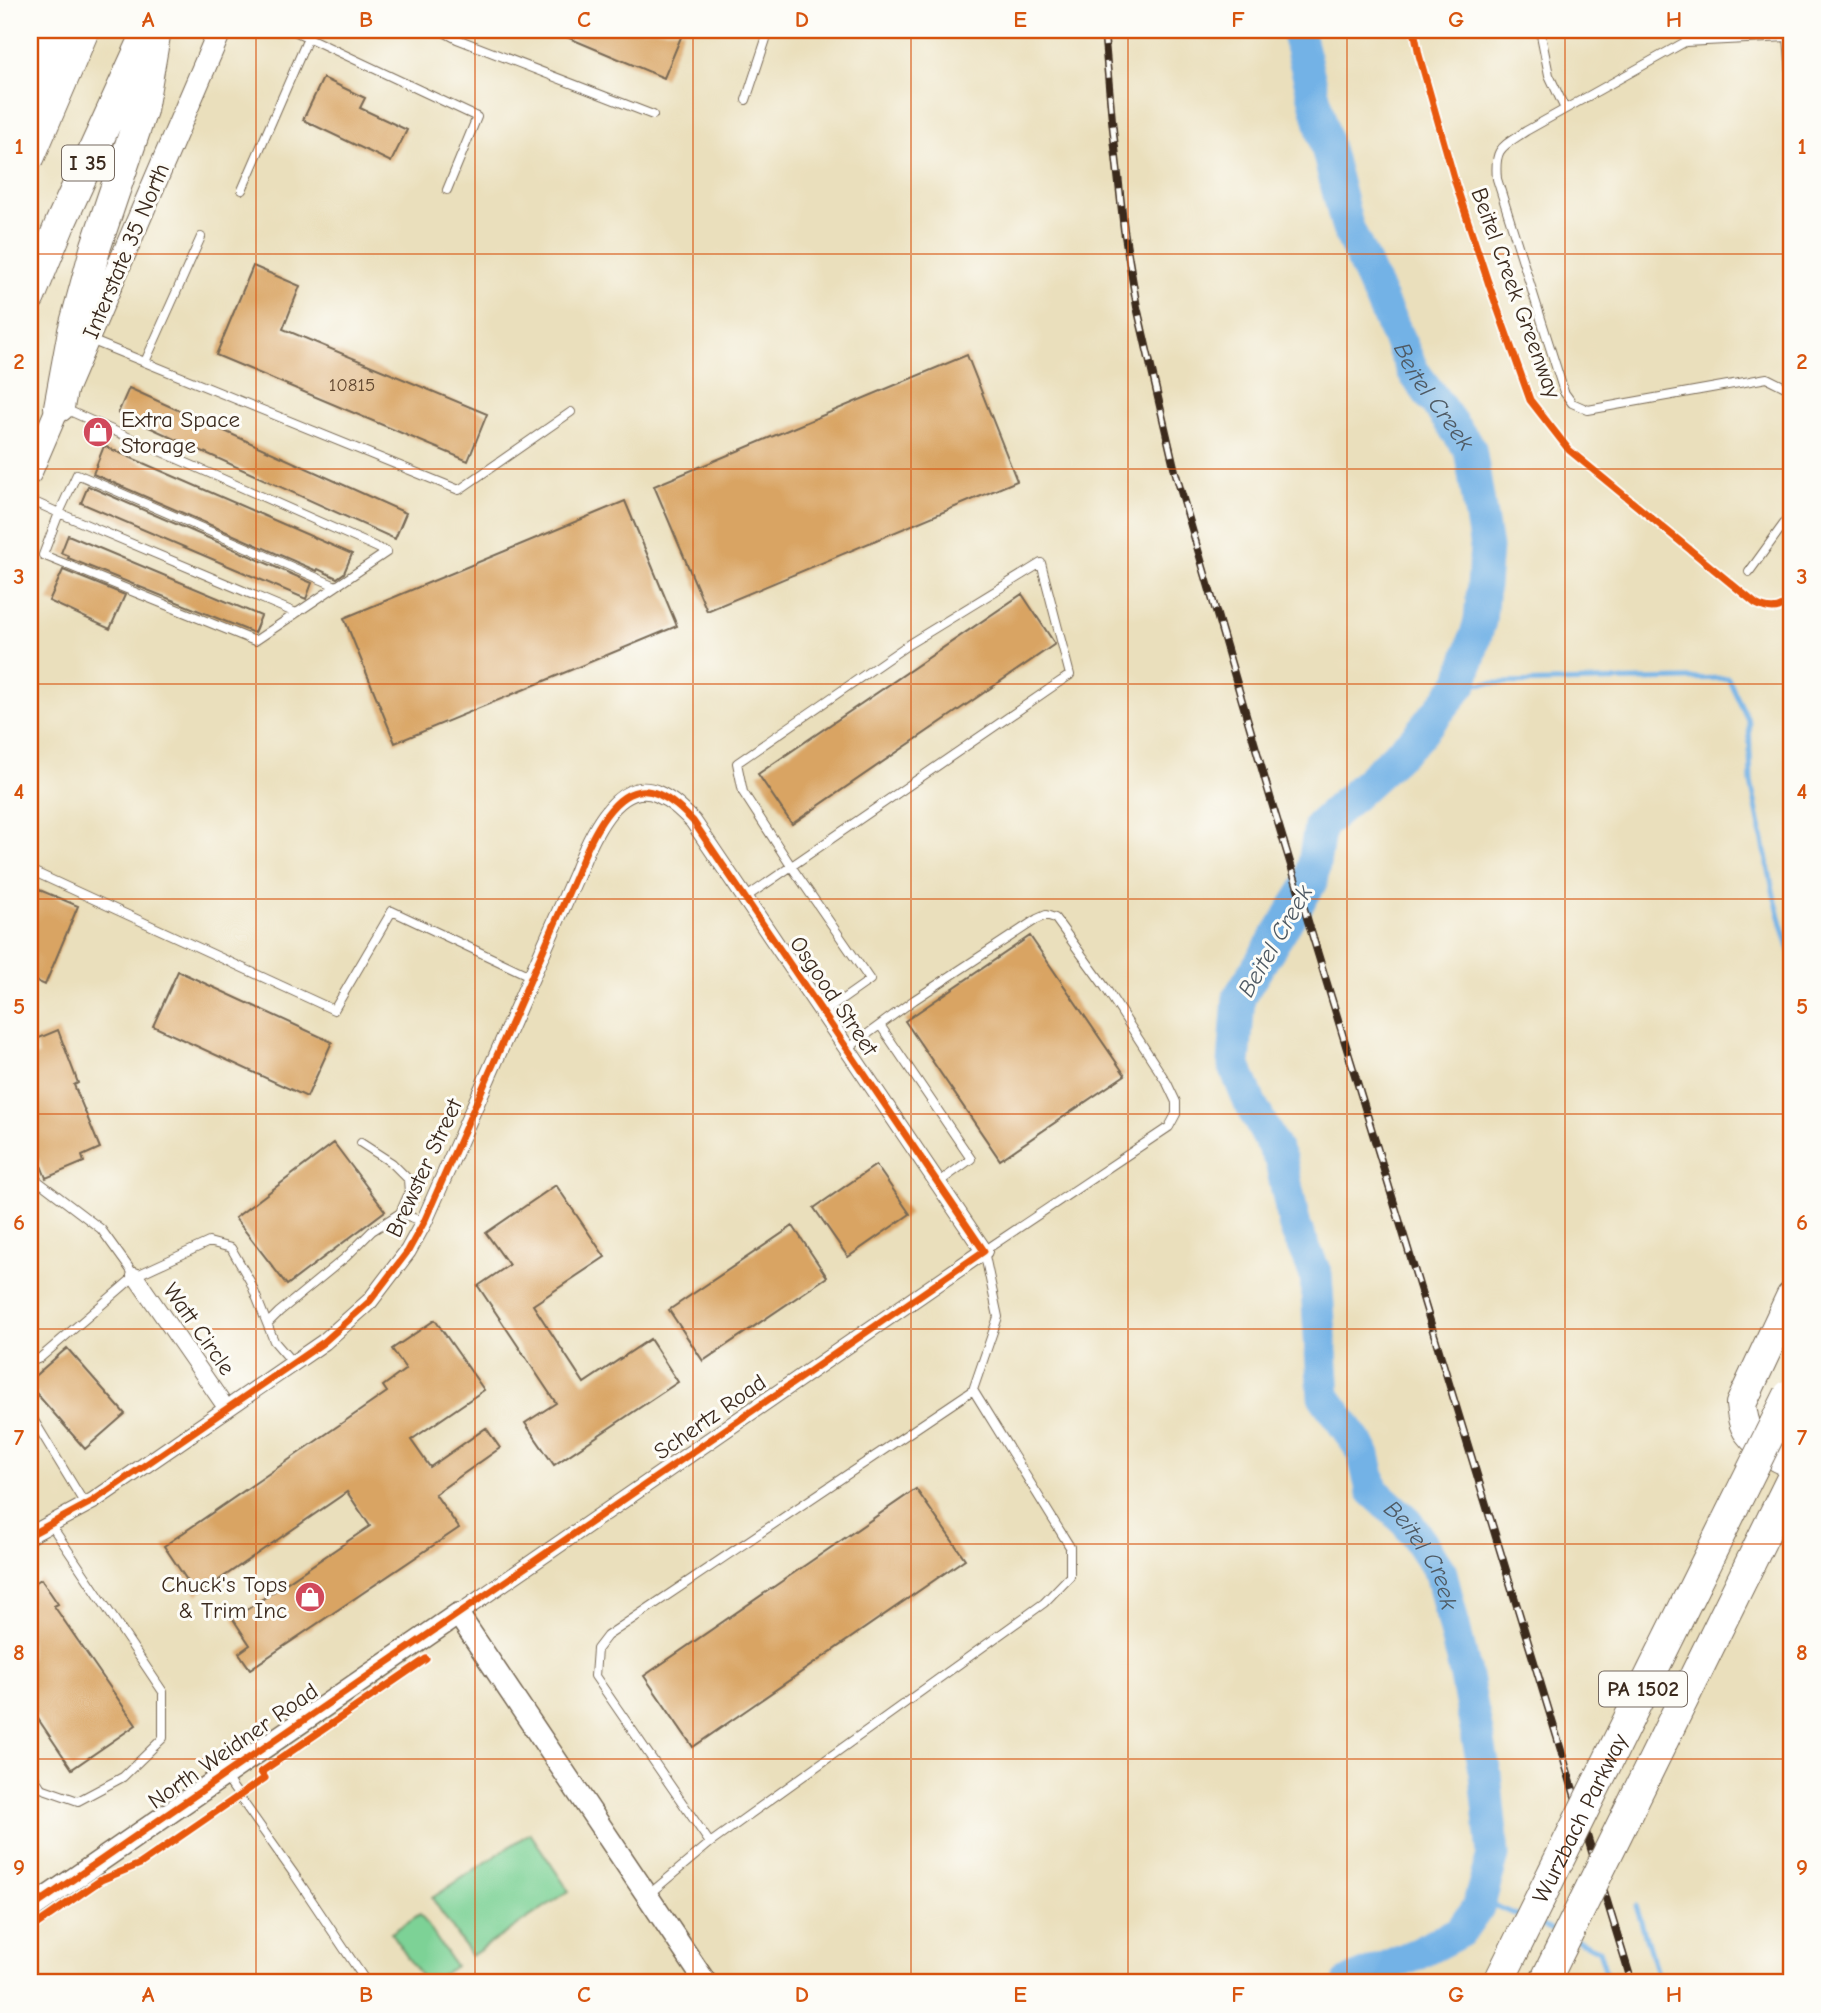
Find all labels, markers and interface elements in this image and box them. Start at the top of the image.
text: A [142,6,155,33]
text: B [359,6,373,33]
text: C [577,6,591,33]
text: D [795,6,809,33]
text: E [1013,6,1027,33]
text: F [1231,6,1245,33]
text: G [1448,6,1464,33]
text: H [1666,6,1682,33]
text: 1 [14,133,24,160]
text: 1 [1797,133,1807,160]
road number: I 35 [62,146,114,180]
street label: Interstate 35 North [77,159,175,343]
street label: Beitel Creek Greenway [1465,184,1567,403]
water label: Beitel Creek [1388,338,1480,456]
text: 2 [13,348,25,375]
text: 2 [1796,348,1808,375]
house number: 10815 [329,374,375,396]
place label: Extra Space Storage [121,406,240,459]
shop icon: Extra Space Storage [81,415,115,449]
text: 3 [13,563,25,590]
text: 3 [1796,563,1808,590]
text: 4 [14,778,25,805]
text: 4 [1797,778,1808,805]
water label: Beitel Creek [1232,880,1318,1002]
street label: Osgood Street [784,931,885,1062]
text: 5 [13,993,25,1020]
text: 5 [1796,993,1808,1020]
street label: Brewster Street [380,1093,468,1242]
text: 6 [13,1209,25,1236]
text: 6 [1796,1209,1808,1236]
street label: Watt Circle [157,1278,241,1380]
street label: Schertz Road [649,1368,771,1466]
text: 7 [14,1424,25,1451]
text: 7 [1797,1424,1808,1451]
water label: Beitel Creek [1379,1494,1463,1613]
place label: Chuck's Tops & Trim Inc [161,1571,287,1624]
shop icon: Chuck's Tops & Trim Inc [293,1580,327,1614]
text: 8 [13,1639,25,1666]
text: 8 [1796,1639,1808,1666]
road number: PA 1502 [1599,1672,1687,1706]
street label: North Weidner Road [143,1677,323,1815]
street label: Wurzbach Parkway [1526,1728,1633,1907]
text: 9 [13,1854,25,1881]
text: 9 [1796,1854,1808,1881]
text: A [142,1981,155,2008]
text: B [359,1981,373,2008]
text: C [577,1981,591,2008]
text: D [795,1981,809,2008]
text: E [1013,1981,1027,2008]
text: F [1231,1981,1245,2008]
text: G [1448,1981,1464,2008]
text: H [1666,1981,1682,2008]

